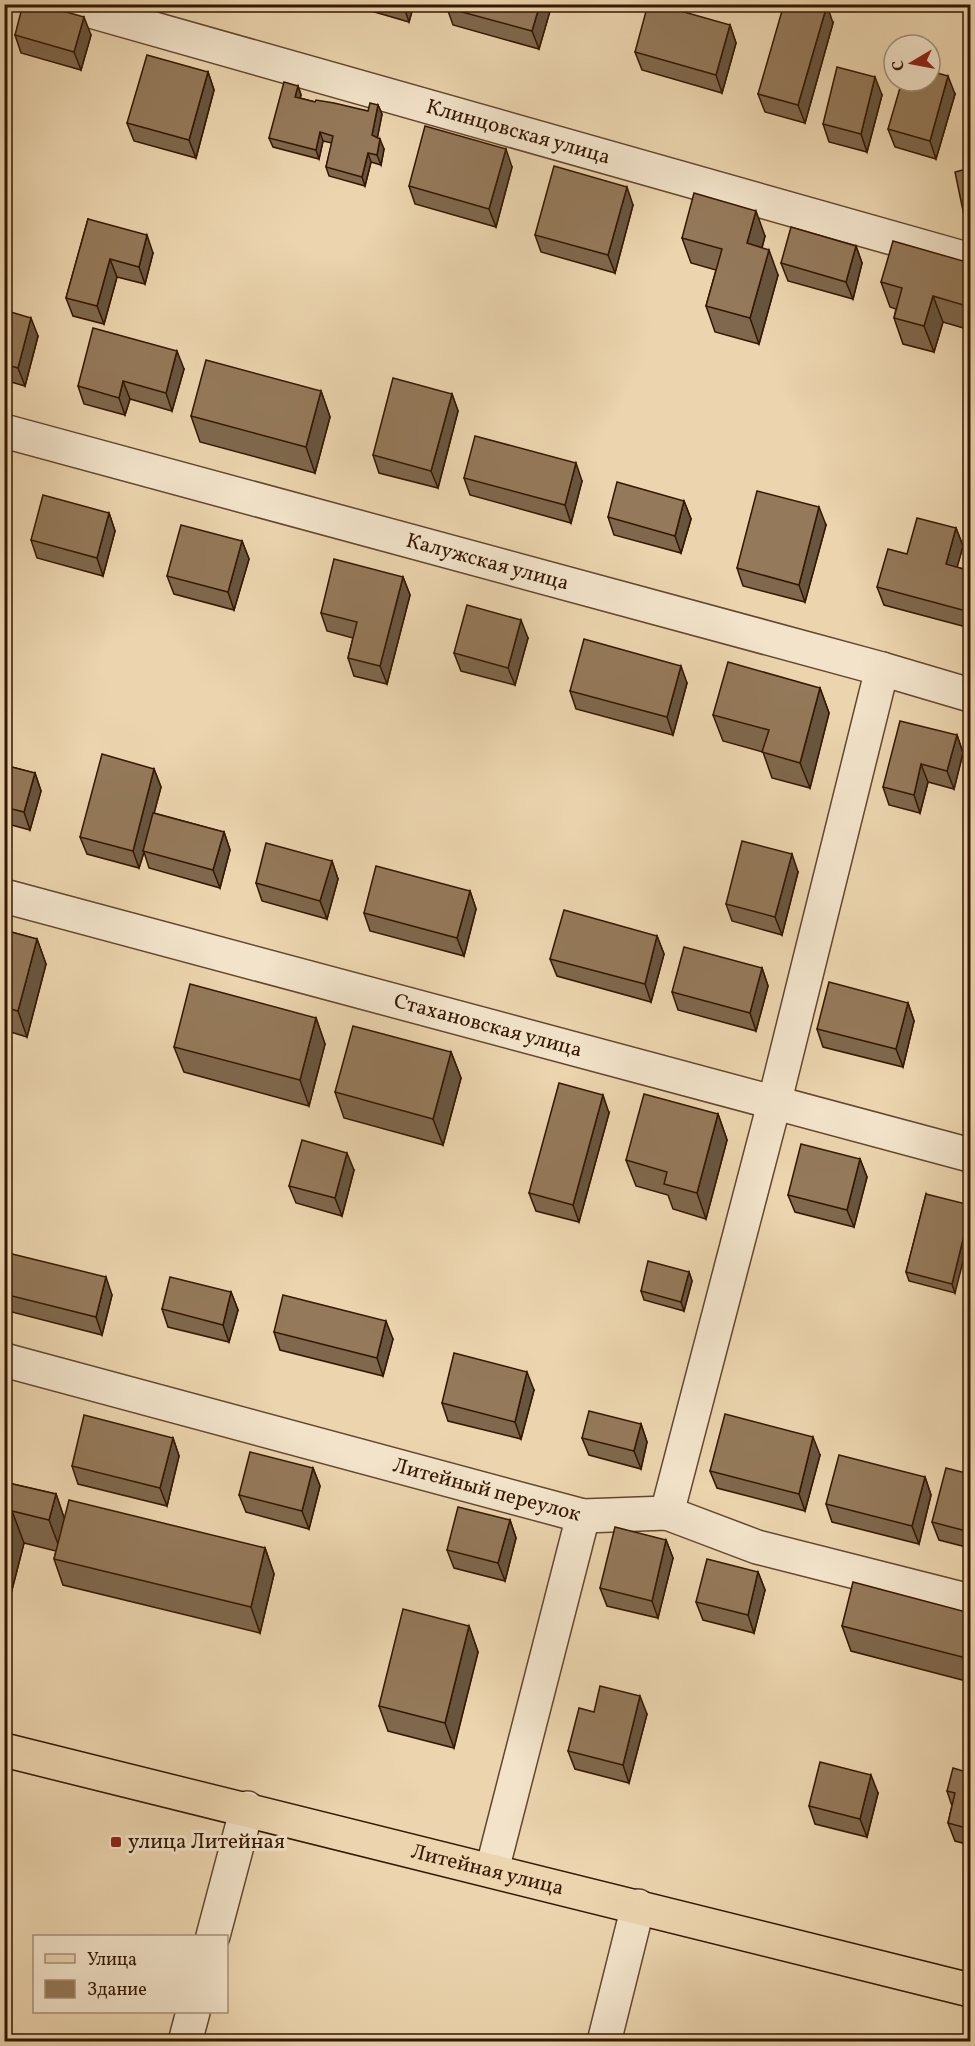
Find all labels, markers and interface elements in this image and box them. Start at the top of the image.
north arrow [882,33,942,93]
text: С [887,58,911,72]
street label: Клинцовская улица [423,92,614,172]
street label: Калужская улица [403,526,572,598]
street label: Стахановская улица [391,987,585,1065]
street label: Литейный переулок [390,1451,584,1529]
place label: улица Литейная [128,1828,285,1857]
marker: улица Литейная [109,1835,123,1849]
street label: Литейная улица [408,1837,567,1903]
legend [33,1935,228,2013]
text: Улица [87,1948,137,1973]
text: Здание [87,1978,147,2003]

